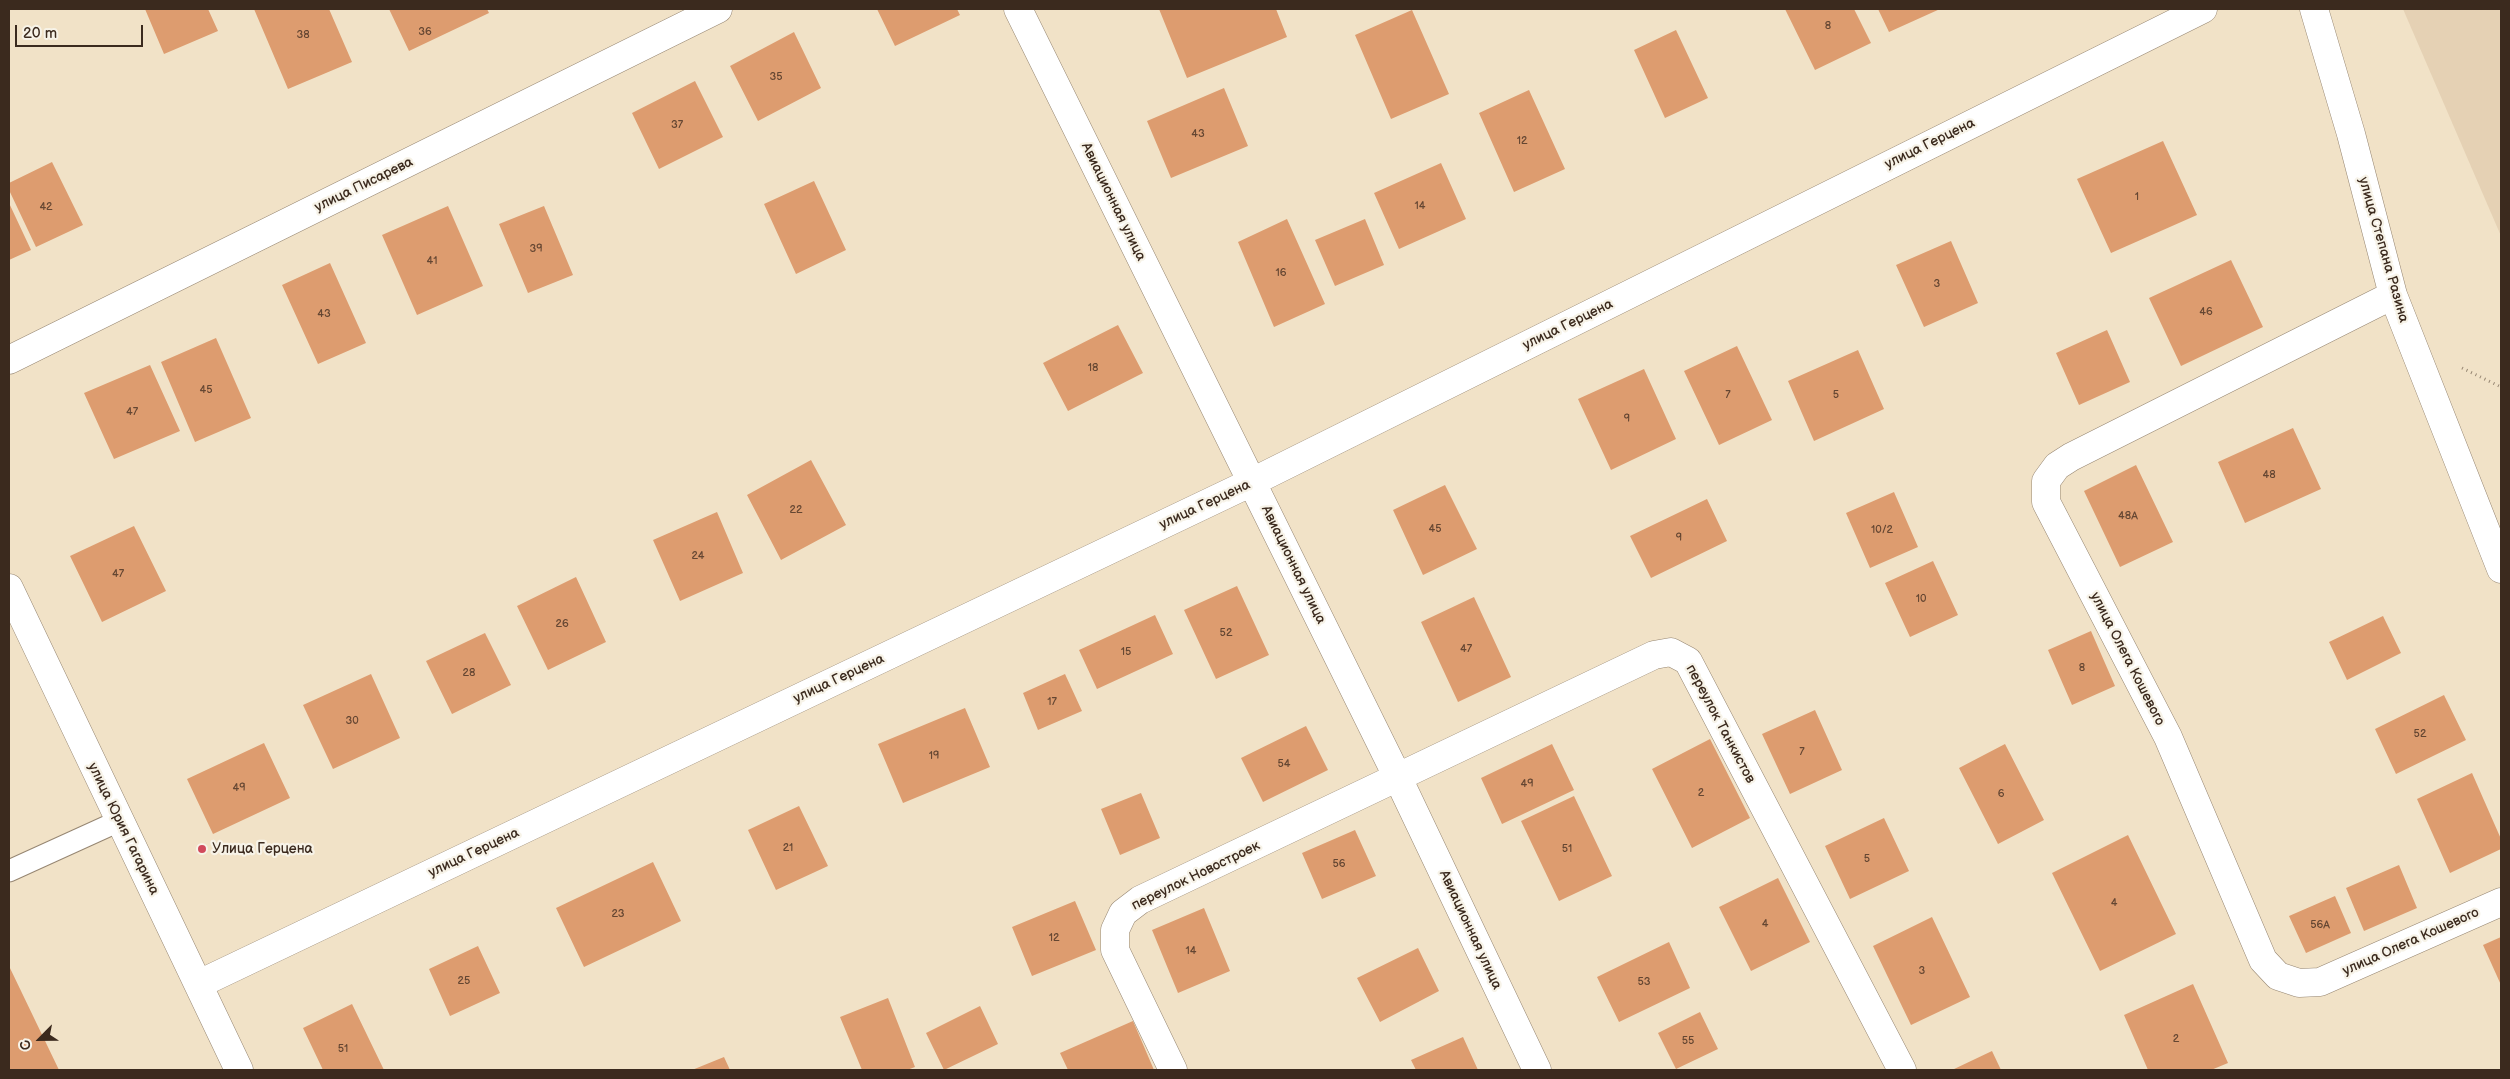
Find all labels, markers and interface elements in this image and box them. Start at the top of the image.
scale bar [18,15,145,47]
house number: 8 [1825,19,1831,33]
text: 20 m [23,24,57,43]
house number: 36 [418,25,432,39]
house number: 38 [296,28,310,42]
house number: 35 [769,70,783,84]
street label: улица Герцена [1882,115,1978,173]
house number: 37 [671,118,683,132]
house number: 43 [1191,127,1205,141]
house number: 12 [1517,134,1527,148]
street label: Авиационная улица [1077,140,1149,264]
street label: улица Писарева [312,154,416,216]
street label: улица Степана Разина [2354,175,2412,325]
house number: 1 [2135,190,2139,204]
house number: 14 [1415,199,1425,213]
house number: 42 [39,200,53,214]
house number: 39 [529,242,543,256]
house number: 41 [427,254,437,268]
house number: 16 [1276,266,1286,280]
house number: 3 [1934,277,1940,291]
street label: улица Герцена [1520,296,1616,354]
house number: 46 [2199,305,2213,319]
house number: 43 [317,307,331,321]
house number: 18 [1088,361,1098,375]
house number: 45 [199,383,213,397]
house number: 7 [1725,388,1731,402]
house number: 5 [1833,388,1839,402]
house number: 47 [126,405,138,419]
house number: 9 [1624,412,1630,426]
house number: 48 [2262,468,2276,482]
street label: улица Герцена [1157,477,1253,533]
house number: 22 [790,503,802,517]
street label: Авиационная улица [1257,503,1329,627]
house number: 48А [2118,509,2138,523]
house number: 45 [1428,522,1442,536]
house number: 10/2 [1871,523,1893,537]
house number: 9 [1676,531,1682,545]
house number: 24 [691,549,705,563]
house number: 47 [112,567,124,581]
street label: улица Олега Кошевого [2086,589,2168,729]
house number: 10 [1916,592,1926,606]
house number: 26 [555,617,569,631]
house number: 52 [1220,626,1232,640]
house number: 47 [1460,642,1472,656]
house number: 15 [1121,645,1131,659]
street label: улица Герцена [791,651,887,707]
house number: 8 [2079,661,2085,675]
street label: переулок Танкистов [1682,662,1758,786]
house number: 28 [463,666,475,680]
house number: 17 [1047,695,1057,709]
house number: 30 [345,714,359,728]
house number: 52 [2414,727,2426,741]
house number: 7 [1799,745,1805,759]
house number: 19 [929,749,939,763]
house number: 54 [1277,757,1291,771]
street label: улица Юрия Гагарина [84,760,162,898]
house number: 49 [1520,777,1534,791]
house number: 49 [232,781,246,795]
house number: 2 [1698,786,1704,800]
house number: 6 [1998,787,2004,801]
street label: улица Герцена [426,825,522,881]
street label: переулок Новостроек [1129,838,1263,914]
place label: Улица Герцена [212,841,313,857]
house number: 21 [783,841,793,855]
house number: 51 [1562,842,1572,856]
marker: Улица Герцена [196,843,208,855]
house number: 5 [1864,852,1870,866]
house number: 56 [1332,857,1346,871]
street label: Авиационная улица [1435,868,1505,992]
house number: 4 [2111,896,2117,910]
street label: улица Олега Кошевого [2340,904,2482,980]
house number: 23 [611,907,625,921]
house number: 4 [1762,917,1768,931]
house number: 56А [2310,918,2330,932]
house number: 12 [1049,931,1059,945]
house number: 14 [1186,944,1196,958]
house number: 3 [1919,964,1925,978]
house number: 25 [458,974,470,988]
house number: 53 [1637,975,1651,989]
north arrow [15,1014,65,1064]
house number: 2 [2173,1032,2179,1046]
house number: 55 [1682,1034,1694,1048]
text: С [16,1037,35,1053]
house number: 51 [338,1042,348,1056]

